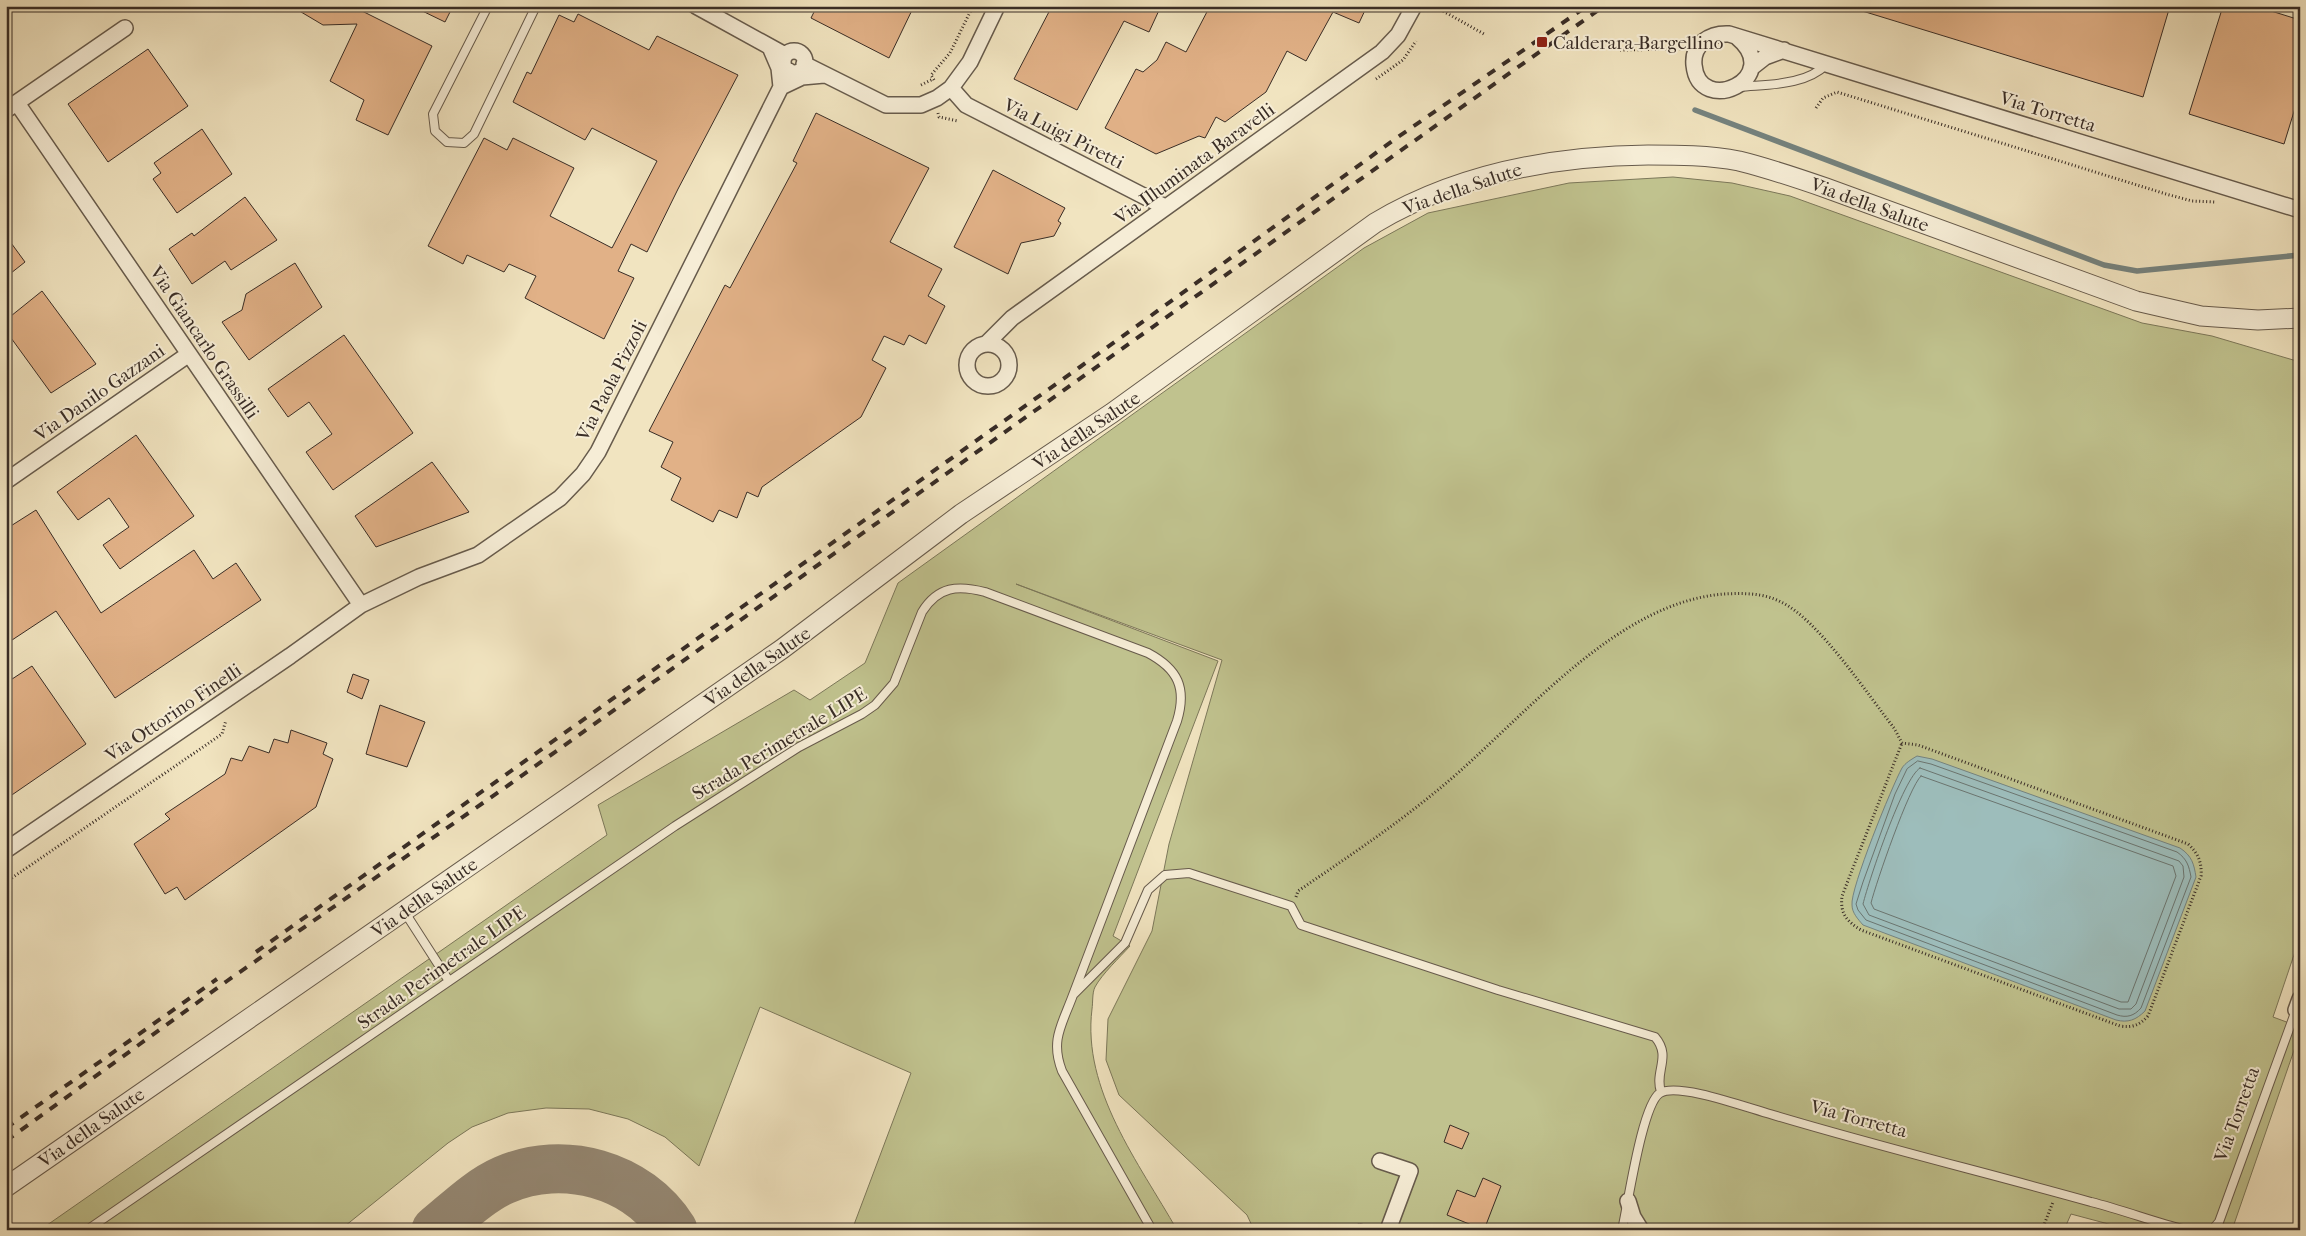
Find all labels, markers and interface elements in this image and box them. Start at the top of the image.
place label: Calderara-Bargellino [1553,32,1724,54]
marker: Calderara-Bargellino [1535,35,1549,49]
street label: Via Torretta [1996,87,2099,137]
street label: Via Luigi Piretti [999,94,1128,174]
street label: Via Illuminata Baravelli [1109,98,1279,230]
street label: Via della Salute [1399,158,1525,220]
street label: Via della Salute [1806,173,1932,237]
street label: Via Giancarlo Grassilli [144,261,264,423]
street label: Via Paola Pizzoli [572,316,652,445]
street label: Via Danilo Gazzani [29,339,169,447]
street label: Via della Salute [1028,387,1144,475]
street label: Via della Salute [699,622,815,712]
street label: Via Ottorino Finelli [100,659,246,767]
street label: Strada Perimetrale LIPE [688,683,871,805]
street label: Via della Salute [366,853,482,943]
street label: Strada Perimetrale LIPE [353,901,530,1034]
street label: Via Torretta [2209,1064,2264,1166]
street label: Via della Salute [33,1083,149,1173]
street label: Via Torretta [1807,1095,1910,1142]

